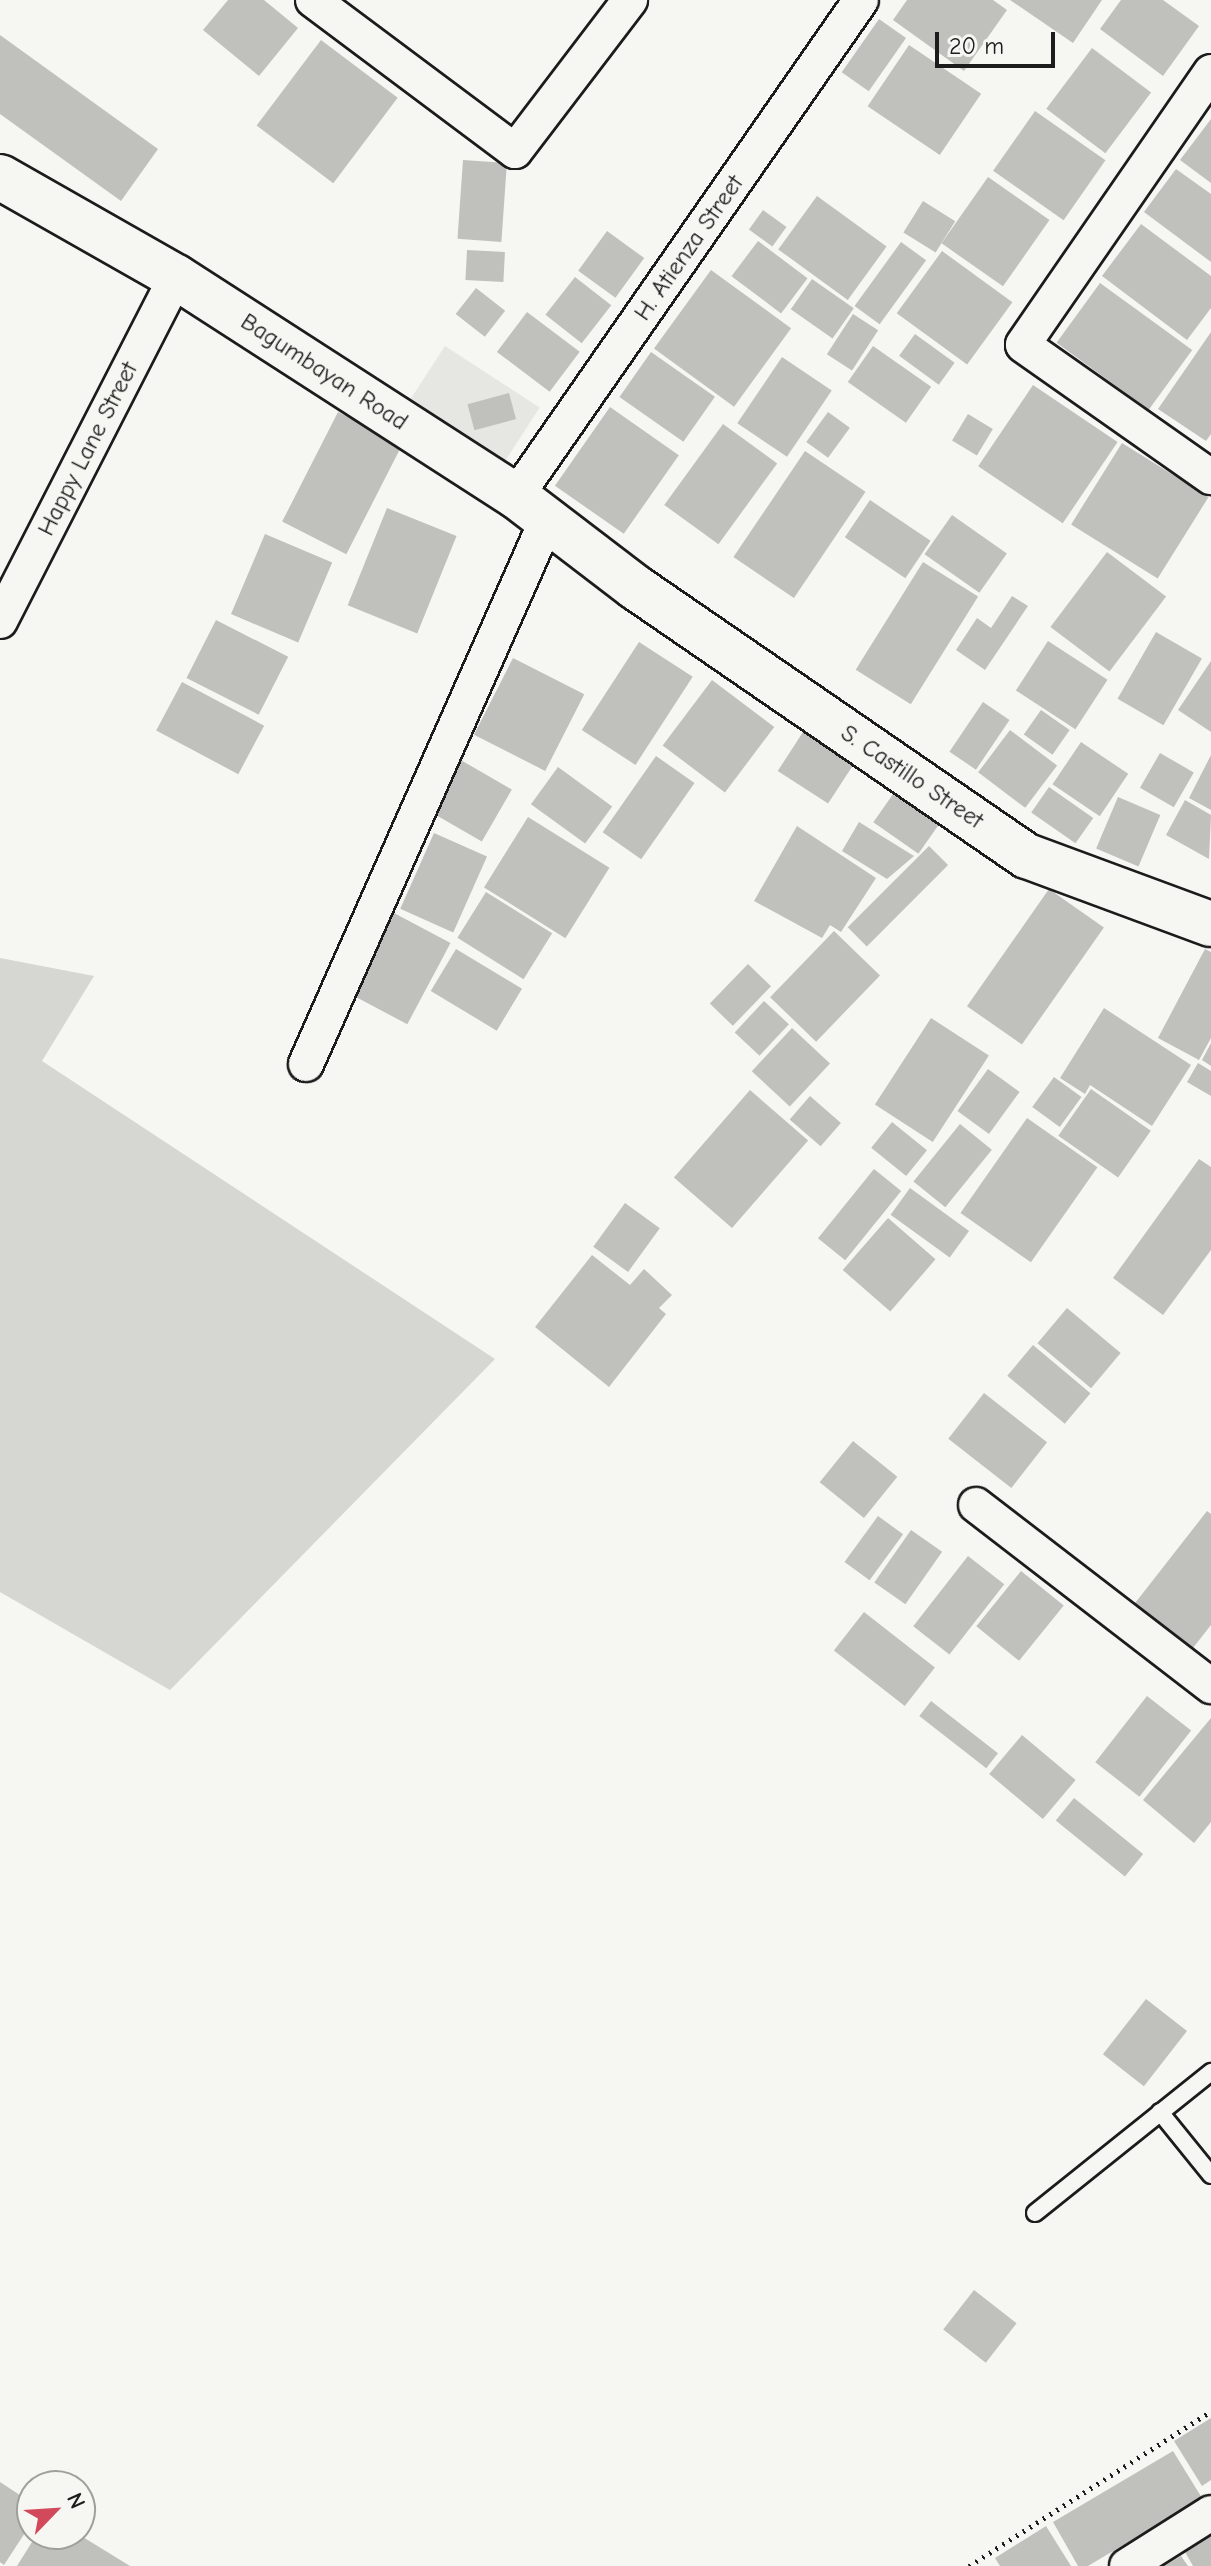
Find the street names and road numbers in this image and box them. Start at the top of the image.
street label: H. Atienza Street [628,170,750,326]
street label: Bagumbayan Road [235,307,413,437]
street label: Happy Lane Street [32,357,144,541]
street label: S. Castillo Street [835,719,989,835]

